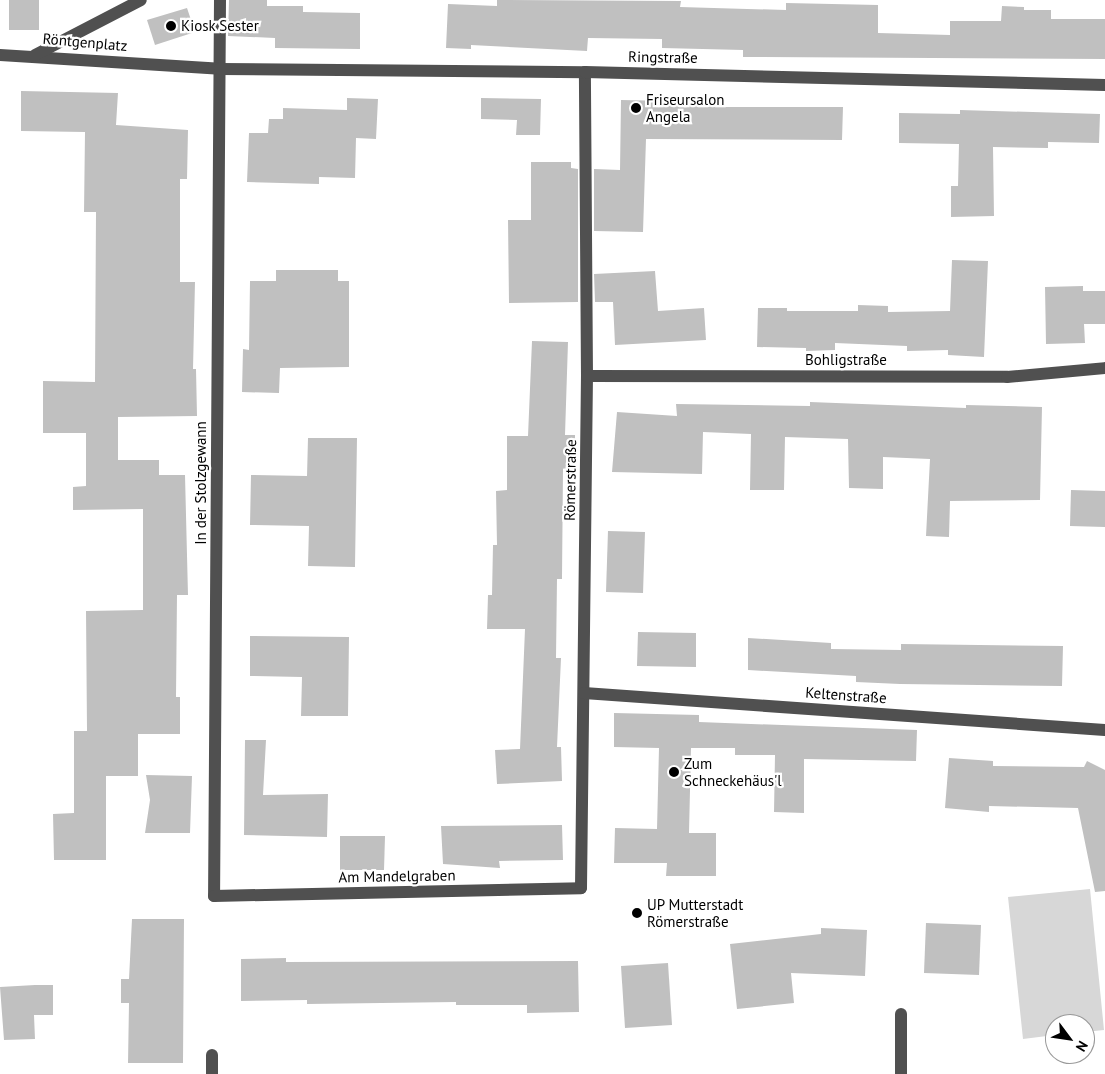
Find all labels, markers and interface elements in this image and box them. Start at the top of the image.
place label: Kiosk Sester [181,17,259,35]
marker: Kiosk Sester [165,20,177,32]
street label: Röntgenplatz [42,29,128,55]
street label: Ringstraße [628,47,698,67]
place label: Friseursalon Angela [646,90,724,125]
marker: Friseursalon Angela [630,102,642,114]
street label: Bohligstraße [805,351,887,369]
street label: In der Stolzgewann [192,421,210,545]
street label: Römerstraße [560,439,580,521]
street label: Keltenstraße [805,683,887,707]
place label: Zum Schneckehäus'l [684,754,782,789]
marker: Zum Schneckehäus'l [668,766,680,778]
street label: Am Mandelgraben [338,866,456,886]
place label: UP Mutterstadt Römerstraße [647,895,744,930]
marker: UP Mutterstadt Römerstraße [631,907,643,919]
north arrow [1045,1014,1095,1064]
text: N [1072,1038,1092,1055]

